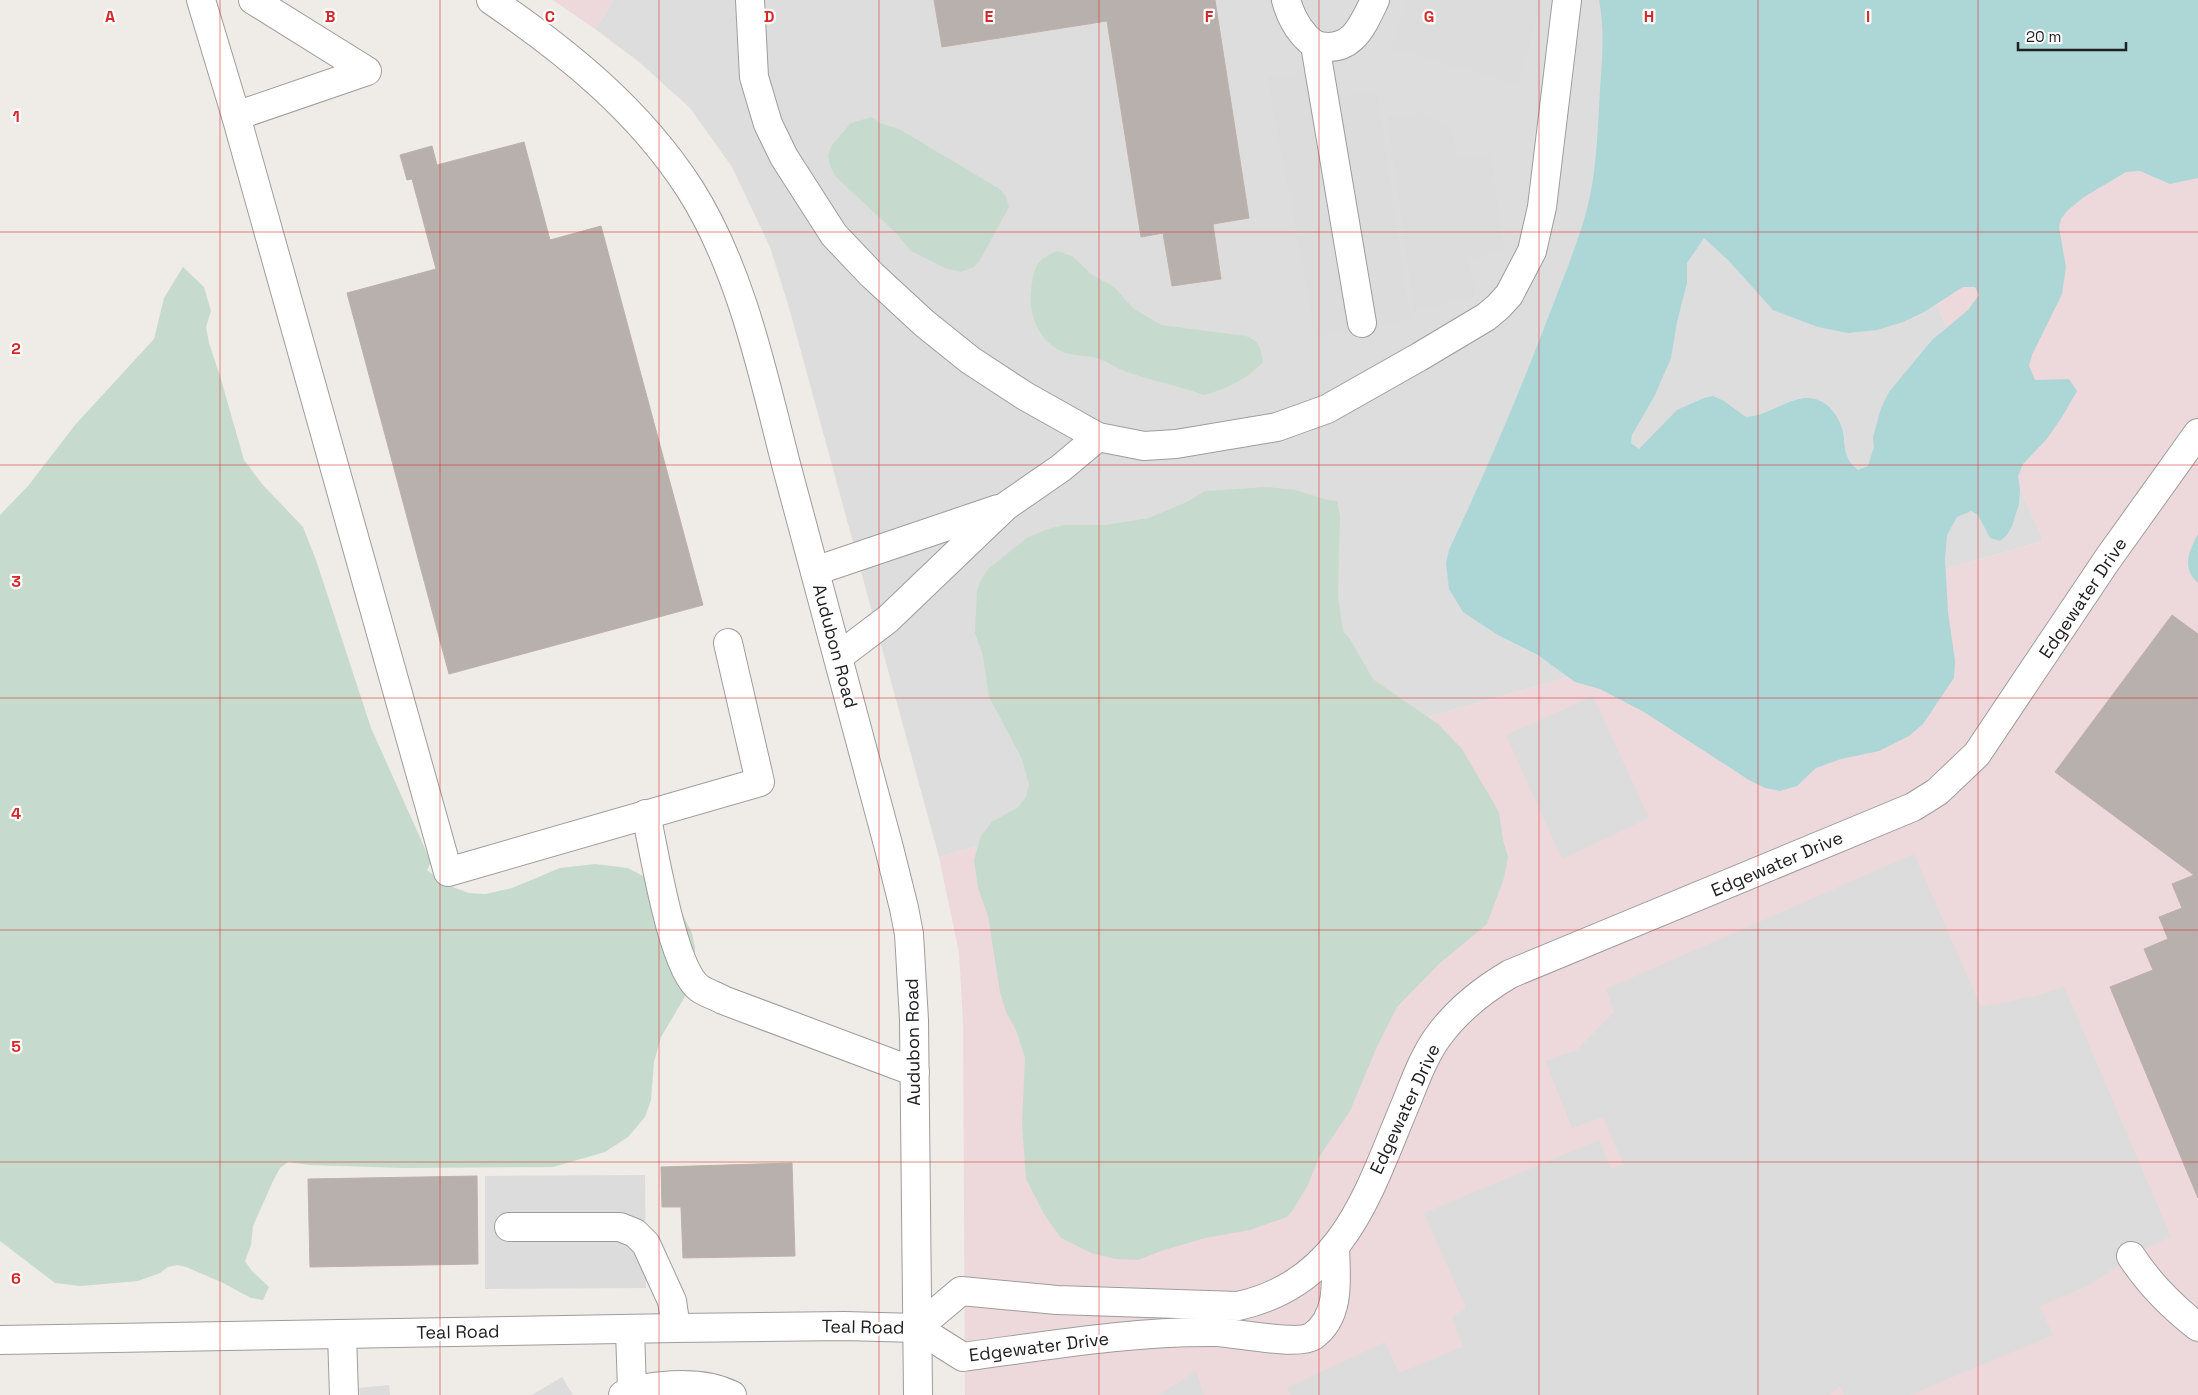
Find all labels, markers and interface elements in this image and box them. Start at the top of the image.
text: A [105,6,115,27]
text: B [325,6,335,27]
text: C [545,6,555,27]
text: D [764,6,774,27]
text: E [985,6,994,27]
text: F [1205,6,1214,27]
text: G [1424,6,1434,27]
text: H [1644,6,1654,27]
text: I [1866,6,1870,27]
scale bar [2018,20,2126,52]
text: 20 m [2026,27,2061,46]
text: 1 [12,106,20,127]
text: 2 [11,338,21,359]
street label: Edgewater Drive [2034,533,2132,663]
text: 3 [11,571,21,592]
street label: Audubon Road [808,581,863,710]
text: 4 [11,803,21,824]
street label: Edgewater Drive [1707,825,1846,902]
street label: Audubon Road [900,978,925,1106]
text: 5 [11,1036,21,1057]
street label: Edgewater Drive [1364,1040,1445,1178]
text: 6 [11,1268,21,1289]
street label: Teal Road [821,1314,905,1339]
street label: Teal Road [416,1319,500,1344]
street label: Edgewater Drive [968,1327,1110,1367]

